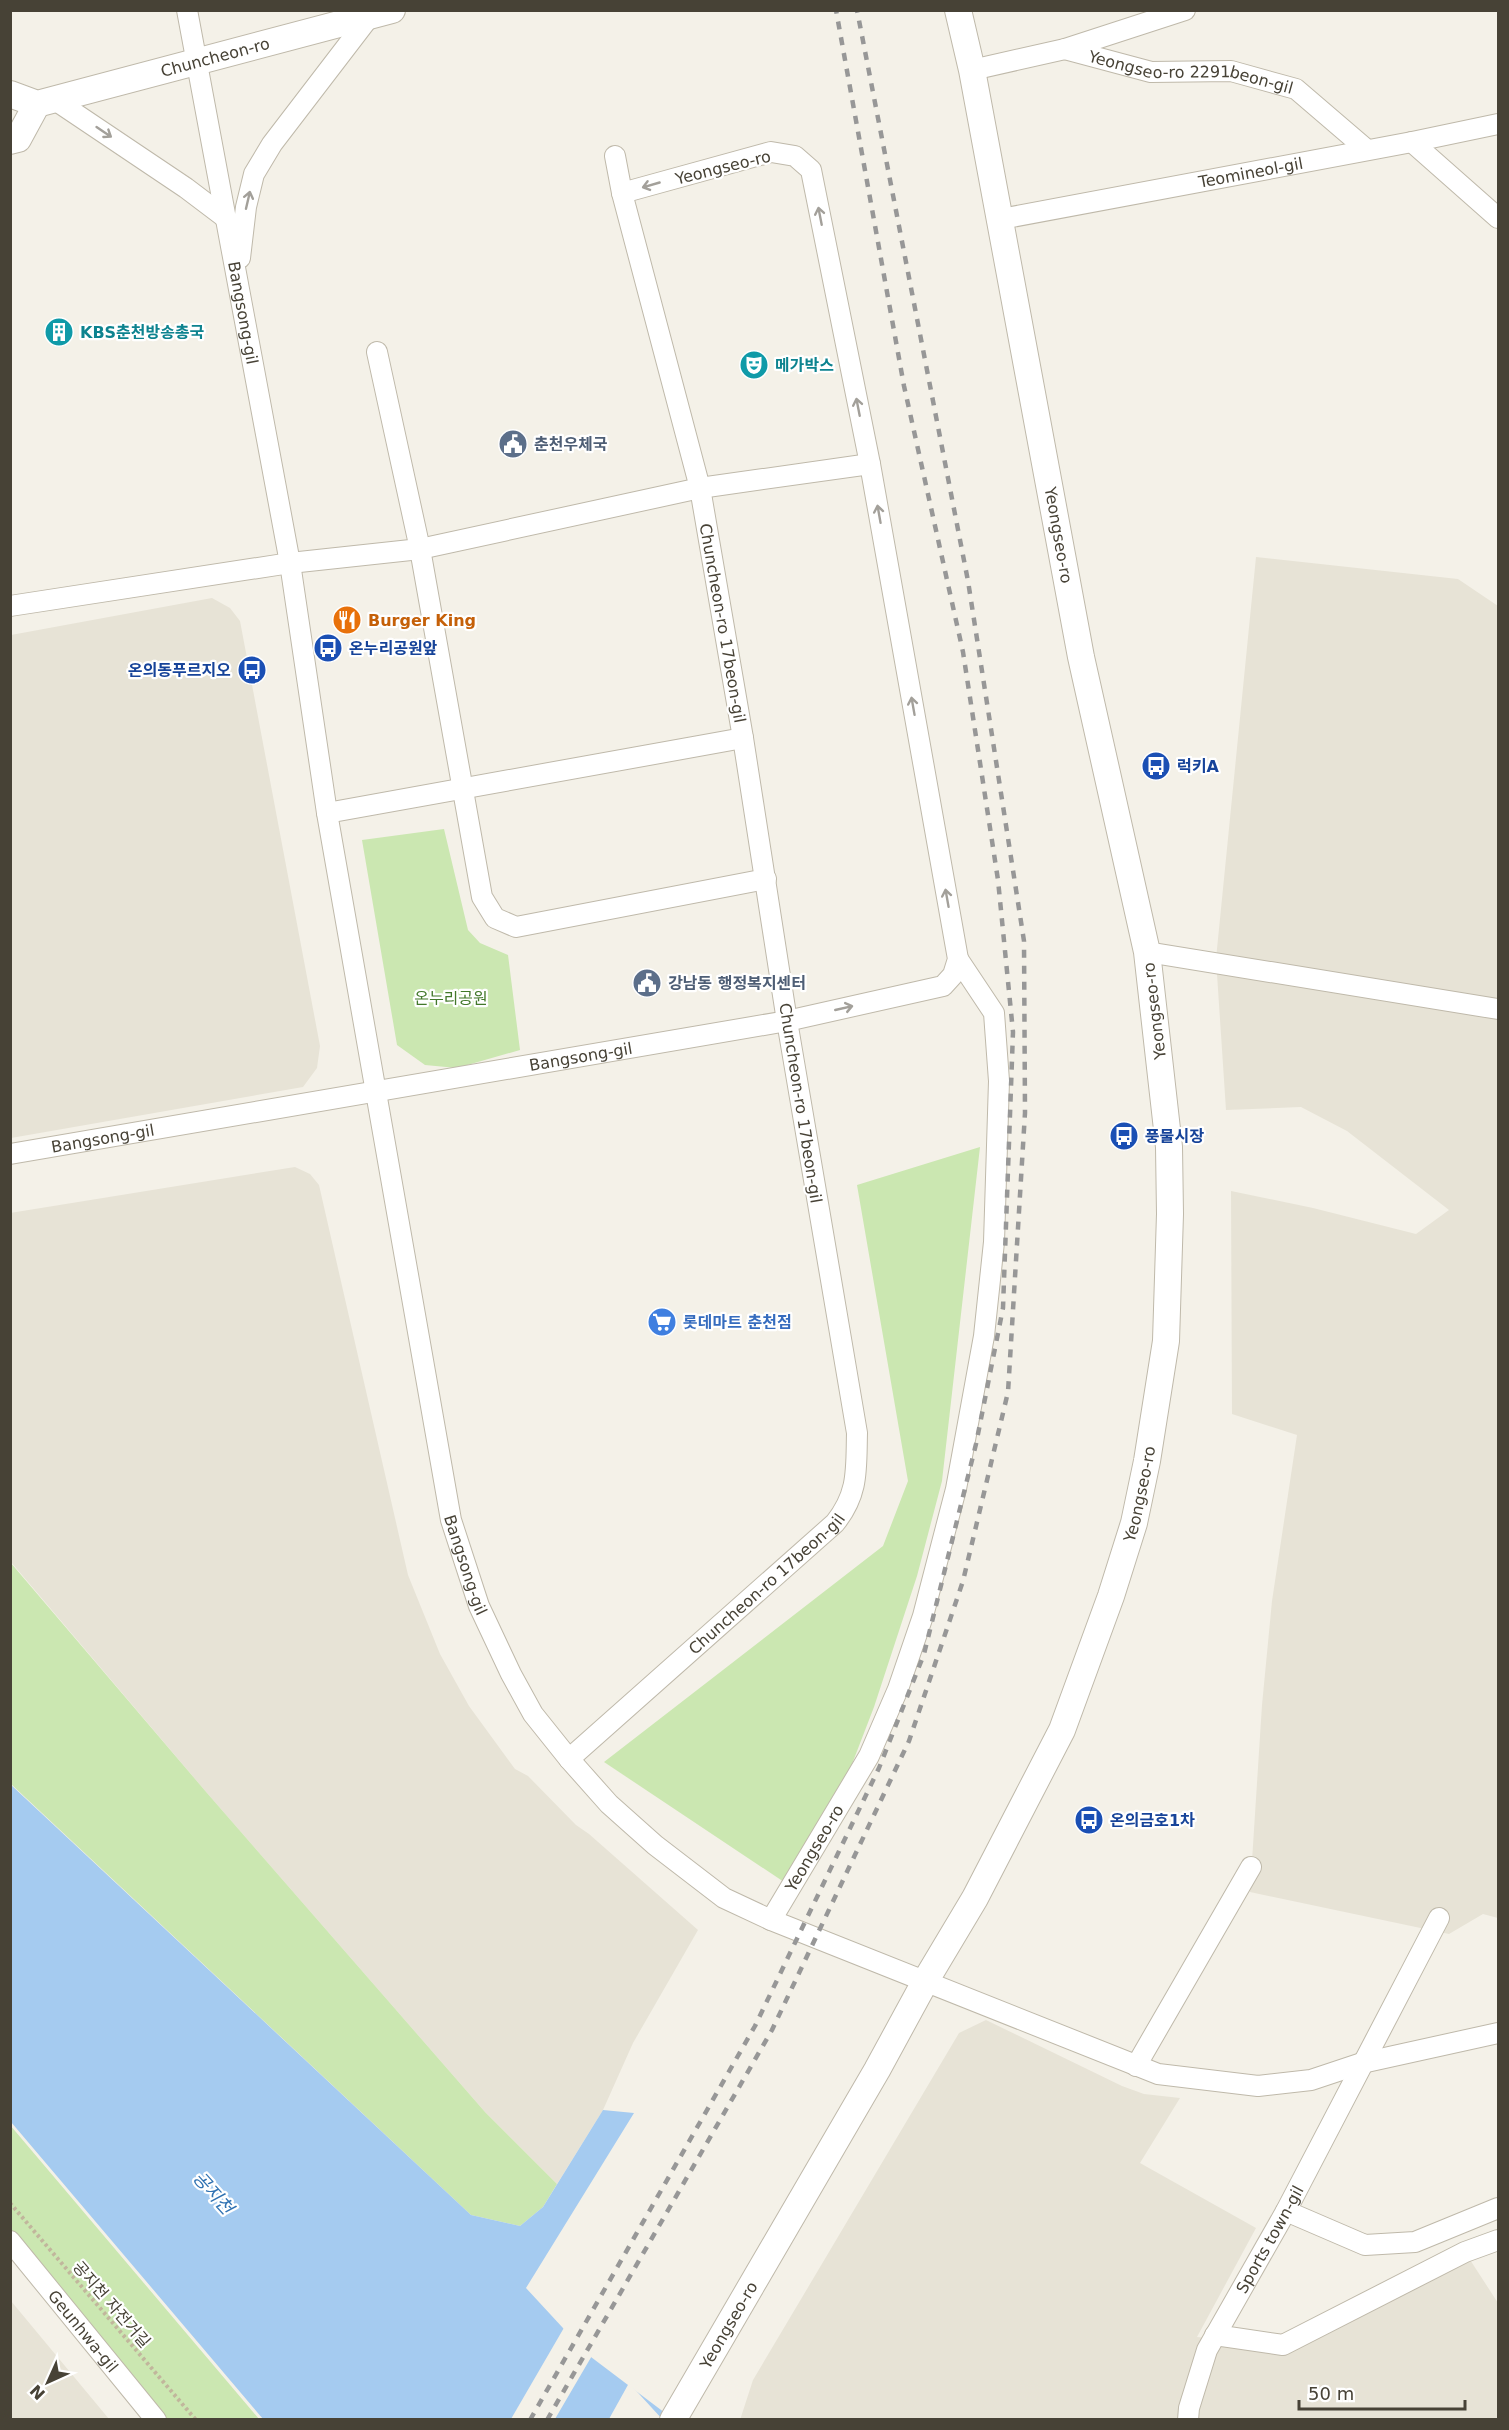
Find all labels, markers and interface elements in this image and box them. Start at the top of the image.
street label: Chuncheon-ro [159,34,272,81]
street label: Yeongseo-ro 2291beon-gil [1085,46,1295,98]
one-way arrow [95,126,111,138]
street label: Yeongseo-ro [672,146,773,189]
street label: Teomineol-gil [1196,154,1305,192]
one-way arrow [642,180,661,191]
one-way arrow [243,190,254,210]
one-way arrow [814,206,825,226]
street label: Bangsong-gil [224,260,262,366]
building icon: KBS춘천방송총국 [43,316,75,348]
place label: KBS춘천방송총국 [80,323,204,342]
theatre icon: 메가박스 [738,349,770,381]
place label: 메가박스 [775,356,834,375]
one-way arrow [852,398,863,417]
public building icon: 춘천우체국 [497,428,529,460]
place label: 춘천우체국 [534,435,608,454]
street label: Yeongseo-ro [1041,484,1076,585]
one-way arrow [873,504,884,524]
street label: Chuncheon-ro 17beon-gil [696,522,749,724]
restaurant icon: Burger King [331,604,363,636]
place label: Burger King [368,611,476,630]
bus stop icon: 온누리공원앞 [312,632,344,664]
place label: 온누리공원앞 [349,639,438,658]
bus stop icon: 온의동푸르지오 [236,654,268,686]
place label: 온의동푸르지오 [128,661,231,680]
one-way arrow [907,696,918,716]
bus stop icon: 럭키A [1140,750,1172,782]
place label: 럭키A [1177,757,1219,776]
one-way arrow [941,888,952,908]
street label: Yeongseo-ro [1139,961,1170,1062]
public building icon: 강남동 행정복지센터 [631,967,663,999]
place label: 강남동 행정복지센터 [668,974,806,993]
park label: 온누리공원 [414,989,488,1008]
street label: Chuncheon-ro 17beon-gil [775,1002,826,1204]
one-way arrow [834,1002,853,1014]
street label: Bangsong-gil [528,1039,634,1075]
street label: Bangsong-gil [50,1120,156,1157]
bus stop icon: 풍물시장 [1108,1120,1140,1152]
place label: 풍물시장 [1145,1127,1204,1146]
supermarket icon: 롯데마트 춘천점 [646,1306,678,1338]
place label: 롯데마트 춘천점 [683,1313,792,1332]
street label: Yeongseo-ro [1119,1445,1159,1545]
street label: Chuncheon-ro 17beon-gil [685,1510,849,1658]
street label: Bangsong-gil [440,1512,491,1618]
street label: Yeongseo-ro [781,1801,848,1896]
bus stop icon: 온의금호1차 [1073,1804,1105,1836]
place label: 온의금호1차 [1110,1811,1195,1830]
water label: 공지천 [189,2167,239,2220]
street label: Sports town-gil [1232,2182,1308,2297]
street label: 공지천 자전거길 [69,2257,154,2351]
street label: Yeongseo-ro [696,2278,762,2373]
street label: Geunhwa-gil [44,2286,122,2376]
north arrow [18,2352,78,2412]
scale bar [1299,2373,1466,2411]
text: N [26,2381,49,2404]
text: 50 m [1308,2383,1354,2404]

